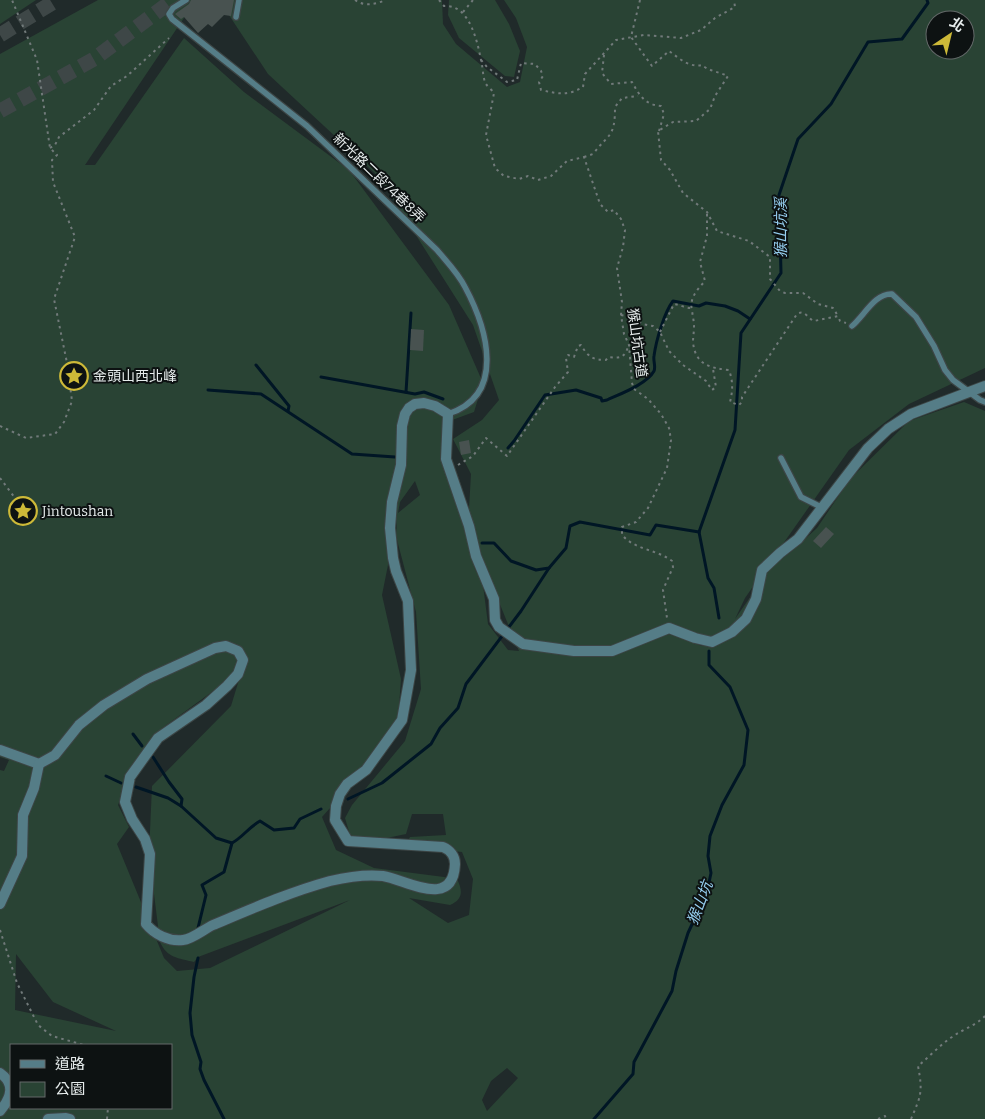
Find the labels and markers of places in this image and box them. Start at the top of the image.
place icon: 金頭山西北峰 [59,361,89,391]
place label: 金頭山西北峰 [93,368,177,385]
place icon: Jintoushan [8,496,38,526]
place label: Jintoushan [41,503,113,520]

